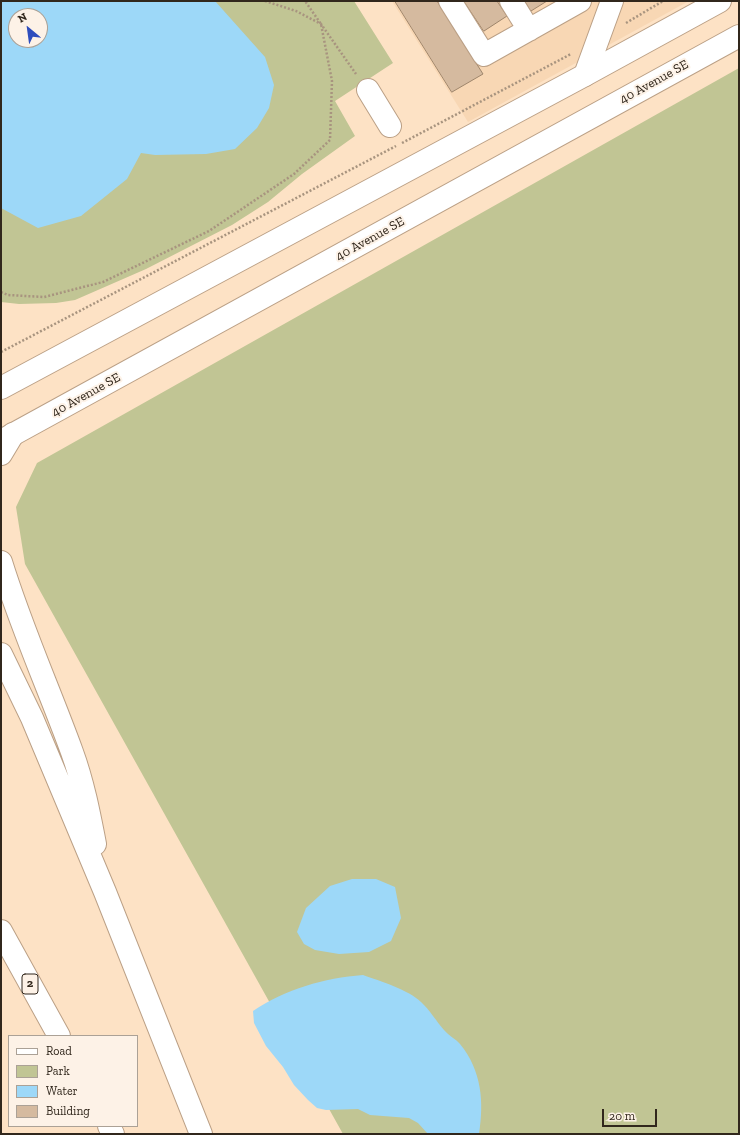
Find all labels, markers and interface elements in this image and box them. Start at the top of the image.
north arrow [8,8,48,48]
text: N [16,10,29,26]
street label: 40 Avenue SE [617,57,691,107]
street label: 40 Avenue SE [333,214,407,264]
street label: 40 Avenue SE [49,370,123,420]
road number: 2 [22,974,38,994]
legend [8,1035,138,1127]
text: Road [46,1044,72,1058]
text: Park [46,1064,70,1078]
text: Water [46,1084,78,1098]
scale bar [604,1101,659,1127]
text: Building [46,1104,90,1118]
text: 20 m [609,1109,635,1123]

